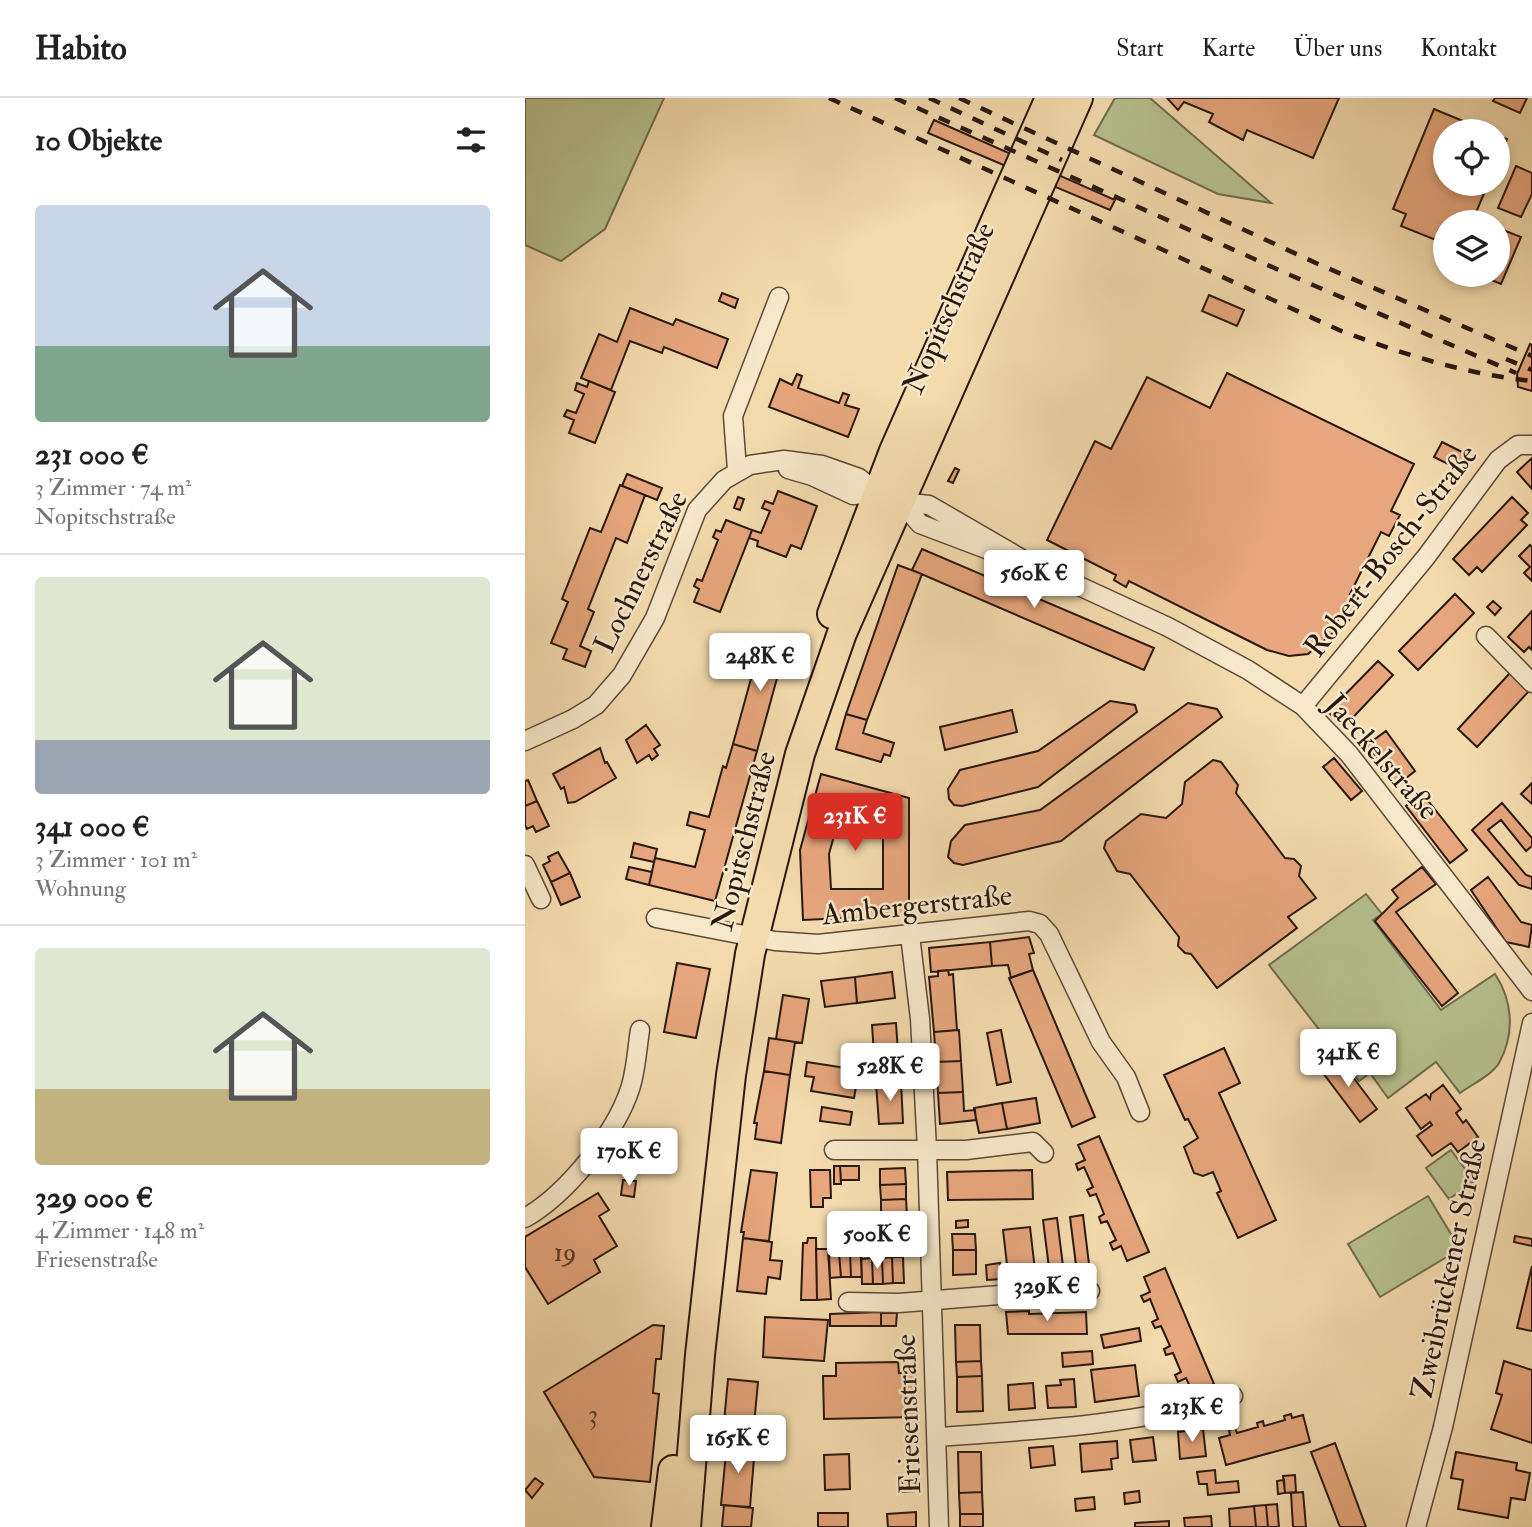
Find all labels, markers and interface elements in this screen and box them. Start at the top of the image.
text: Habito [35,28,127,69]
text: Start [1116,33,1164,64]
text: Karte [1202,33,1255,64]
text: Über uns [1293,33,1382,64]
text: Kontakt [1420,33,1497,64]
map controls [1433,119,1510,287]
button: locate [1433,119,1510,196]
icon: filters [452,121,490,159]
text: 10 Objekte [35,122,162,159]
button: layers [1433,210,1510,287]
street label: Nopitschstraße [895,217,1003,399]
icon: home [200,250,326,376]
text: 231 000 € [35,436,149,473]
street label: Robert-Bosch-Straße [1296,437,1486,665]
text: 3 Zimmer · 74 m² [35,473,192,502]
street label: Lochnerstraße [586,485,696,659]
text: Nopitschstraße [35,502,176,531]
pin: 560K € [977,550,1091,610]
text: 560K € [1000,558,1068,587]
icon: home [200,622,326,748]
pin: 248K € [703,634,817,693]
text: 248K € [725,641,795,670]
street label: Jaeckelstraße [1317,686,1447,828]
street label: Nopitschstraße [704,747,784,935]
pin: 231K € [798,794,912,853]
text: 231K € [823,801,887,830]
text: 341 000 € [35,808,150,845]
text: 3 Zimmer · 101 m² [35,845,197,874]
text: Wohnung [35,874,126,903]
street label: Ambergerstraße [819,877,1014,933]
icon: home [200,993,326,1119]
pin: 341K € [1291,1030,1405,1089]
text: 341K € [1316,1037,1380,1066]
pin: 528K € [833,1044,947,1103]
text: 528K € [857,1051,923,1080]
pin: 170K € [572,1128,686,1188]
text: 170K € [597,1136,661,1165]
street label: Zweibrückener Straße [1403,1136,1495,1402]
text: 329 000 € [35,1179,153,1216]
pin: 500K € [820,1212,934,1271]
text: 4 Zimmer · 148 m² [35,1216,204,1245]
text: 500K € [843,1219,911,1248]
house number: 19 [554,1237,576,1269]
text: Friesenstraße [35,1245,158,1274]
pin: 329K € [990,1264,1104,1323]
text: 329K € [1014,1271,1080,1300]
street label: Friesenstraße [887,1333,929,1495]
pin: 213K € [1135,1384,1249,1444]
text: 213K € [1160,1392,1224,1421]
house number: 3 [588,1399,598,1431]
pin: 165K € [681,1416,795,1475]
text: 165K € [706,1423,770,1452]

